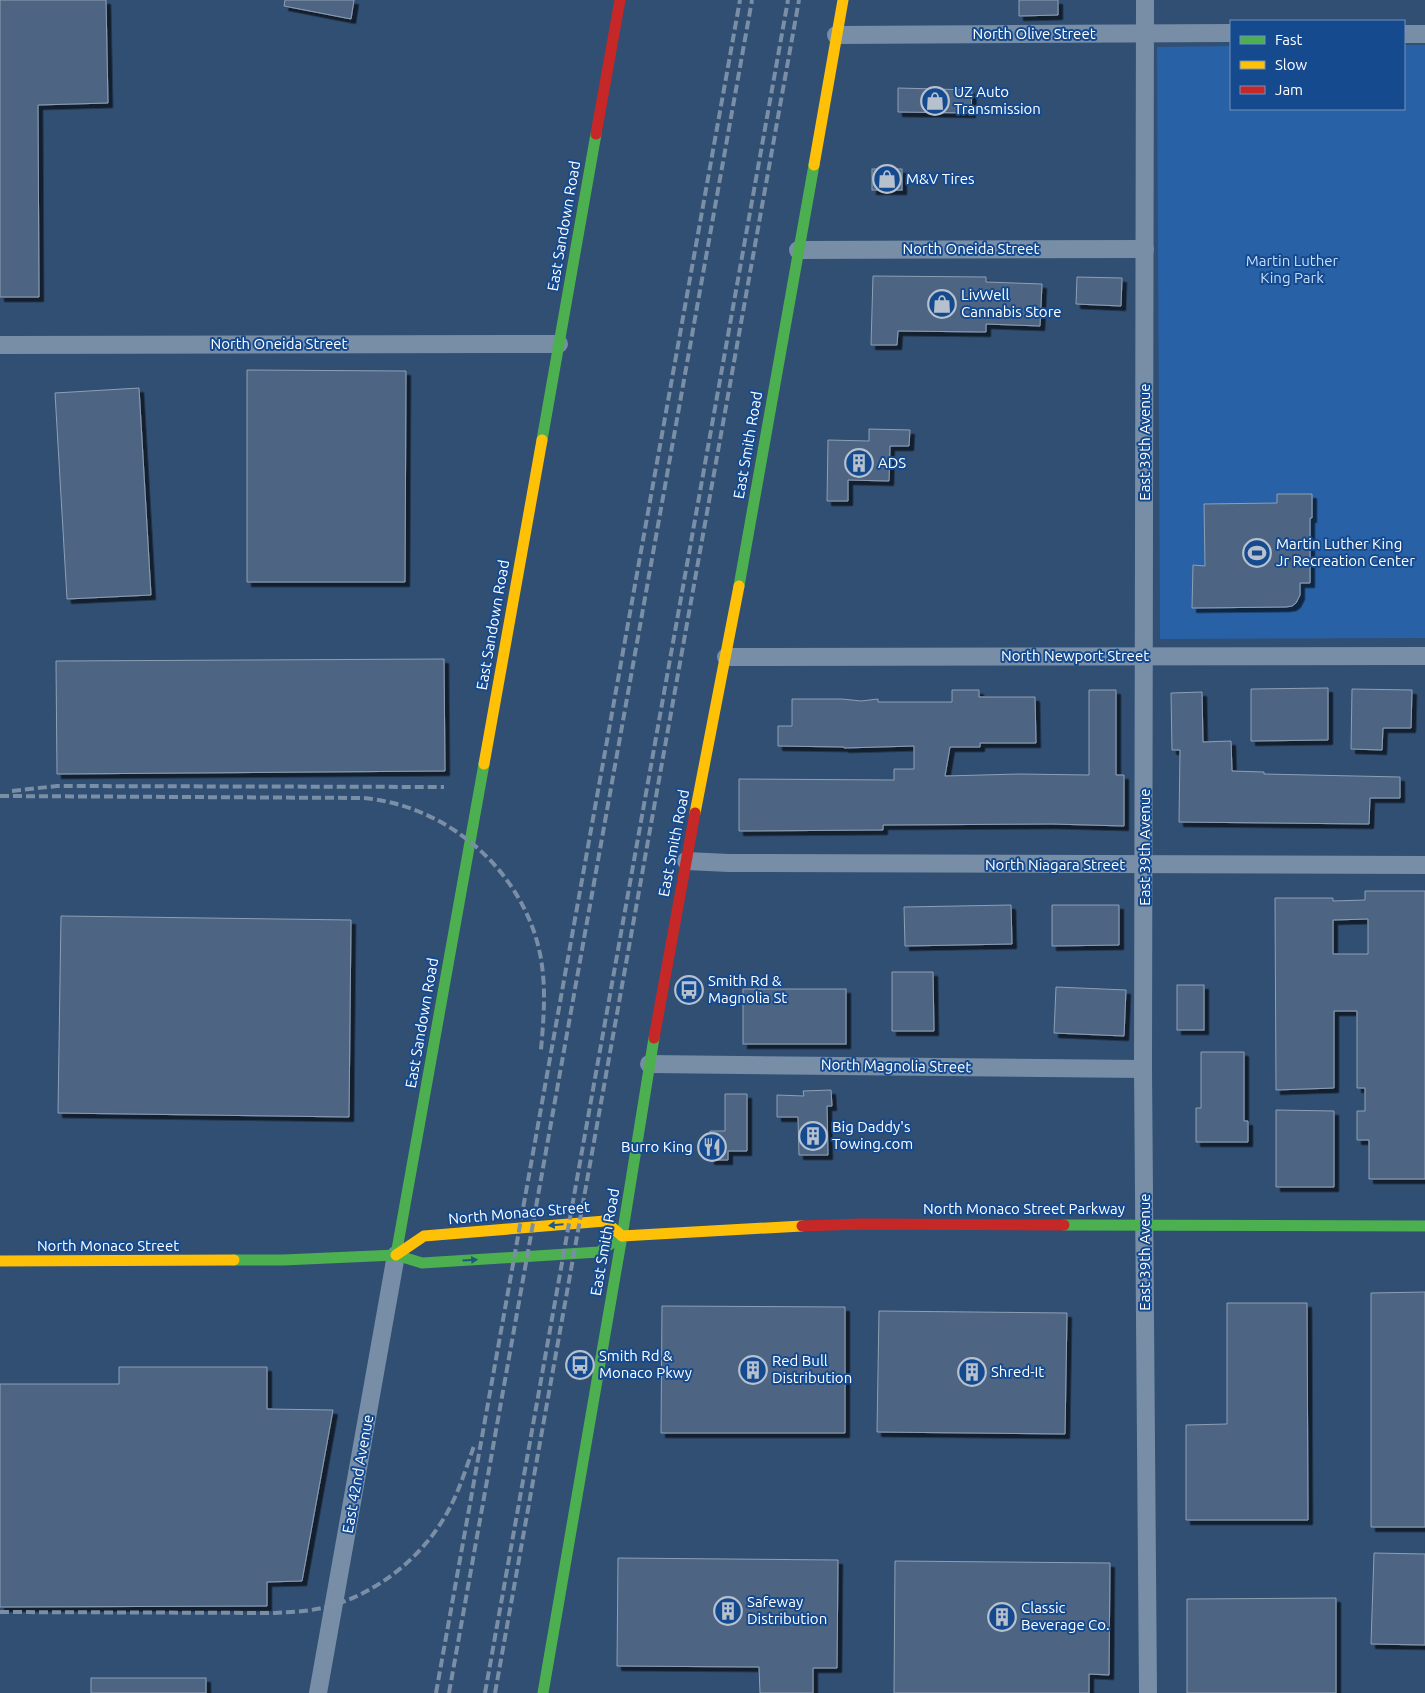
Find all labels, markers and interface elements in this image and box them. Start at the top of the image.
legend [1230,20,1405,110]
street label: North Olive Street [972,25,1096,42]
text: Fast [1275,31,1303,48]
text: Slow [1275,56,1308,73]
text: Jam [1275,81,1303,98]
place label: UZ Auto Transmission [954,83,1041,117]
shop icon: UZ Auto Transmission [920,86,950,116]
street label: East Sandown Road [544,160,583,292]
shop icon: M&V Tires [872,164,902,194]
place label: M&V Tires [906,170,975,187]
street label: North Oneida Street [903,240,1040,257]
park label: Martin Luther King Park [1246,252,1339,286]
place label: LivWell Cannabis Store [961,286,1062,320]
shop icon: LivWell Cannabis Store [927,289,957,319]
street label: North Oneida Street [211,335,348,352]
street label: East 39th Avenue [1136,383,1153,501]
street label: East Smith Road [730,390,765,500]
building icon: ADS [844,448,874,478]
place label: ADS [878,454,906,471]
place label: Martin Luther King Jr Recreation Center [1276,535,1415,569]
sports icon: Martin Luther King Jr Recreation Center [1242,538,1272,568]
street label: East Sandown Road [473,559,512,691]
street label: North Newport Street [1001,647,1149,664]
street label: East Smith Road [655,788,692,898]
street label: East 39th Avenue [1136,788,1153,906]
street label: North Niagara Street [985,856,1125,873]
street label: East Sandown Road [402,957,441,1089]
place label: Smith Rd & Magnolia St [708,972,787,1006]
bus stop icon: Smith Rd & Magnolia St [674,975,704,1005]
street label: North Magnolia Street [821,1056,971,1075]
place label: Big Daddy's Towing.com [832,1118,913,1152]
building icon: Big Daddy's Towing.com [798,1121,828,1151]
restaurant icon: Burro King [697,1132,727,1162]
place label: Burro King [621,1138,693,1155]
street label: East Smith Road [587,1187,622,1297]
street label: East 39th Avenue [1136,1193,1153,1311]
street label: North Monaco Street [447,1198,591,1227]
street label: North Monaco Street Parkway [923,1200,1125,1217]
one-way arrow [548,1222,564,1230]
street label: North Monaco Street [37,1237,179,1254]
one-way arrow [463,1255,479,1263]
place label: Smith Rd & Monaco Pkwy [599,1347,692,1381]
bus stop icon: Smith Rd & Monaco Pkwy [565,1350,595,1380]
place label: Red Bull Distribution [772,1352,852,1386]
building icon: Red Bull Distribution [738,1355,768,1385]
building icon: Shred-It [957,1357,987,1387]
place label: Shred-It [991,1363,1044,1380]
street label: East 42nd Avenue [339,1413,376,1535]
place label: Safeway Distribution [747,1593,827,1627]
building icon: Safeway Distribution [713,1596,743,1626]
place label: Classic Beverage Co. [1021,1599,1110,1633]
building icon: Classic Beverage Co. [987,1602,1017,1632]

